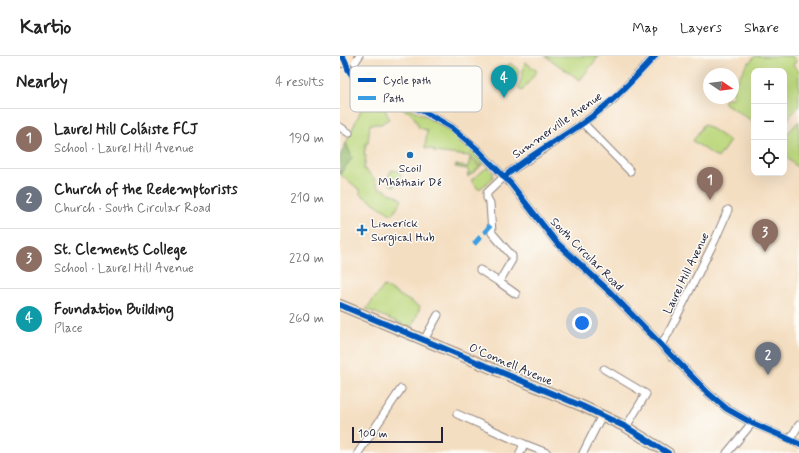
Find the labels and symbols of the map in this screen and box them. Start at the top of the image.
pin: 4 [491,65,517,98]
legend [350,66,482,112]
north arrow [703,68,739,104]
text: Cycle path [383,74,431,88]
street label: Summerville Avenue [510,89,606,163]
text: Path [383,92,404,106]
marker: Scoil Mháthair Dé [405,150,415,160]
place label: Scoil Mháthair Dé [378,161,442,191]
pin: 1 [697,167,723,200]
street label: South Circular Road [546,215,626,295]
place label: Limerick Surgical Hub [371,216,435,246]
pin: 3 [752,219,778,252]
marker: Limerick Surgical Hub [356,224,368,236]
street label: Laurel Hill Avenue [660,230,714,317]
your location [572,313,592,333]
street label: O'Connell Avenue [466,340,555,390]
pin: 2 [755,342,781,375]
scale bar [352,425,443,444]

